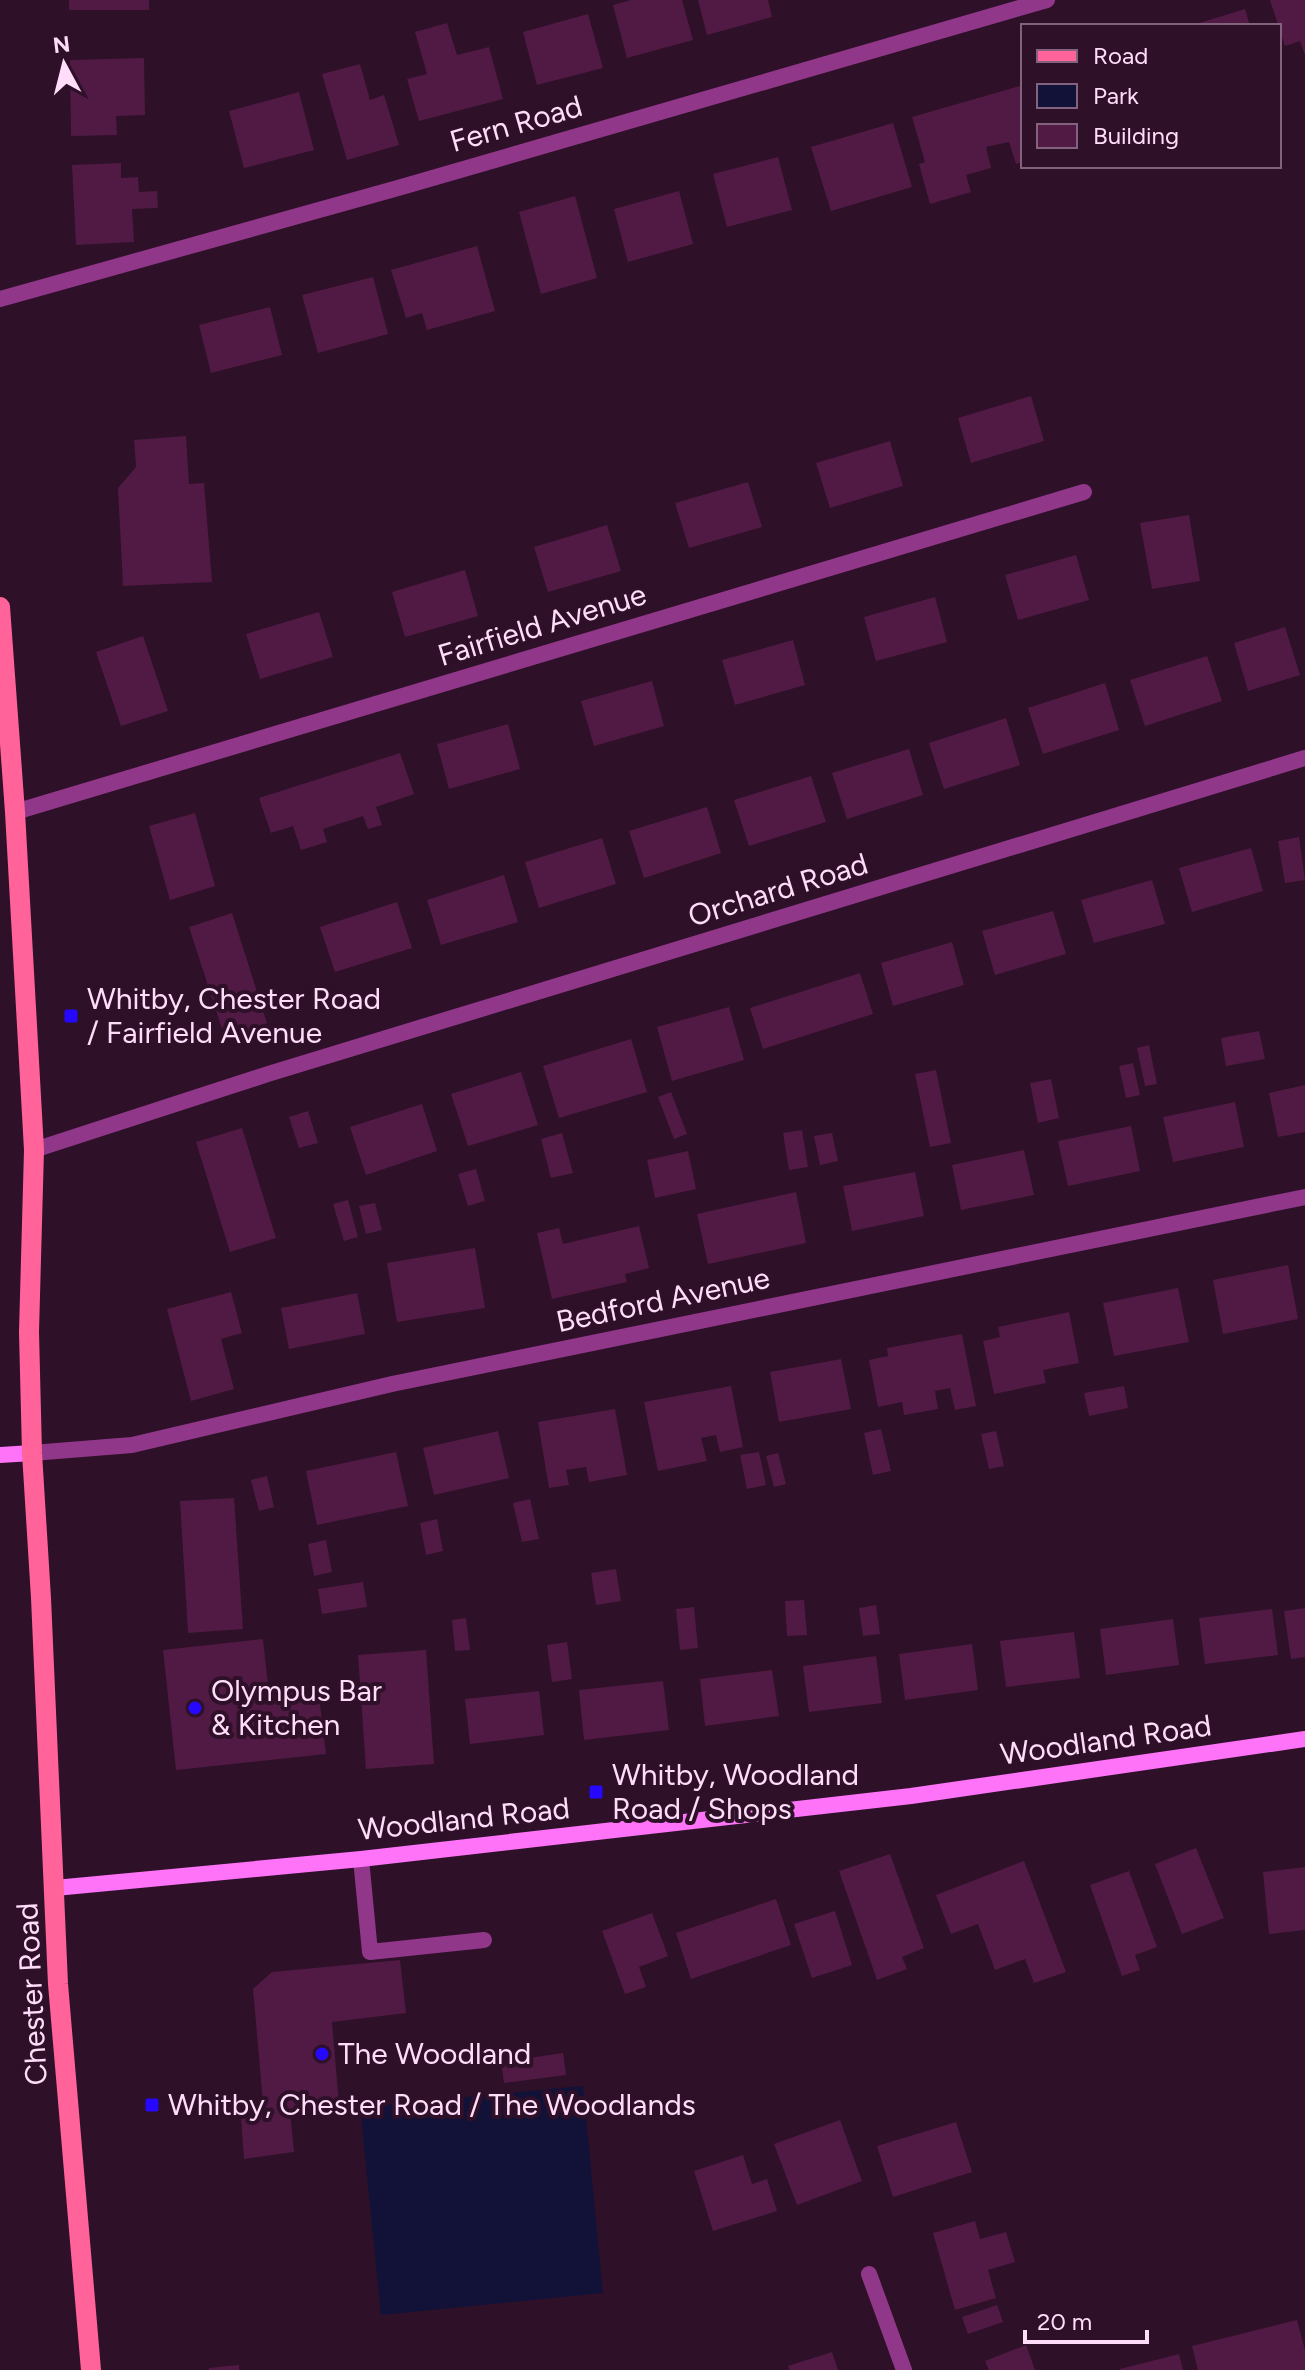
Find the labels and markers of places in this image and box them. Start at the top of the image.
place label: Whitby, Chester Road / Fairfield Avenue [87,980,381,1051]
marker: Whitby, Chester Road / Fairfield Avenue [62,1007,80,1025]
place label: Olympus Bar & Kitchen [211,1672,382,1743]
marker: Olympus Bar & Kitchen [186,1699,204,1717]
place label: Whitby, Woodland Road / Shops [612,1756,859,1827]
marker: Whitby, Woodland Road / Shops [587,1783,605,1801]
place label: The Woodland [338,2035,531,2072]
marker: The Woodland [313,2045,331,2063]
place label: Whitby, Chester Road / The Woodlands [168,2086,696,2123]
marker: Whitby, Chester Road / The Woodlands [143,2096,161,2114]

